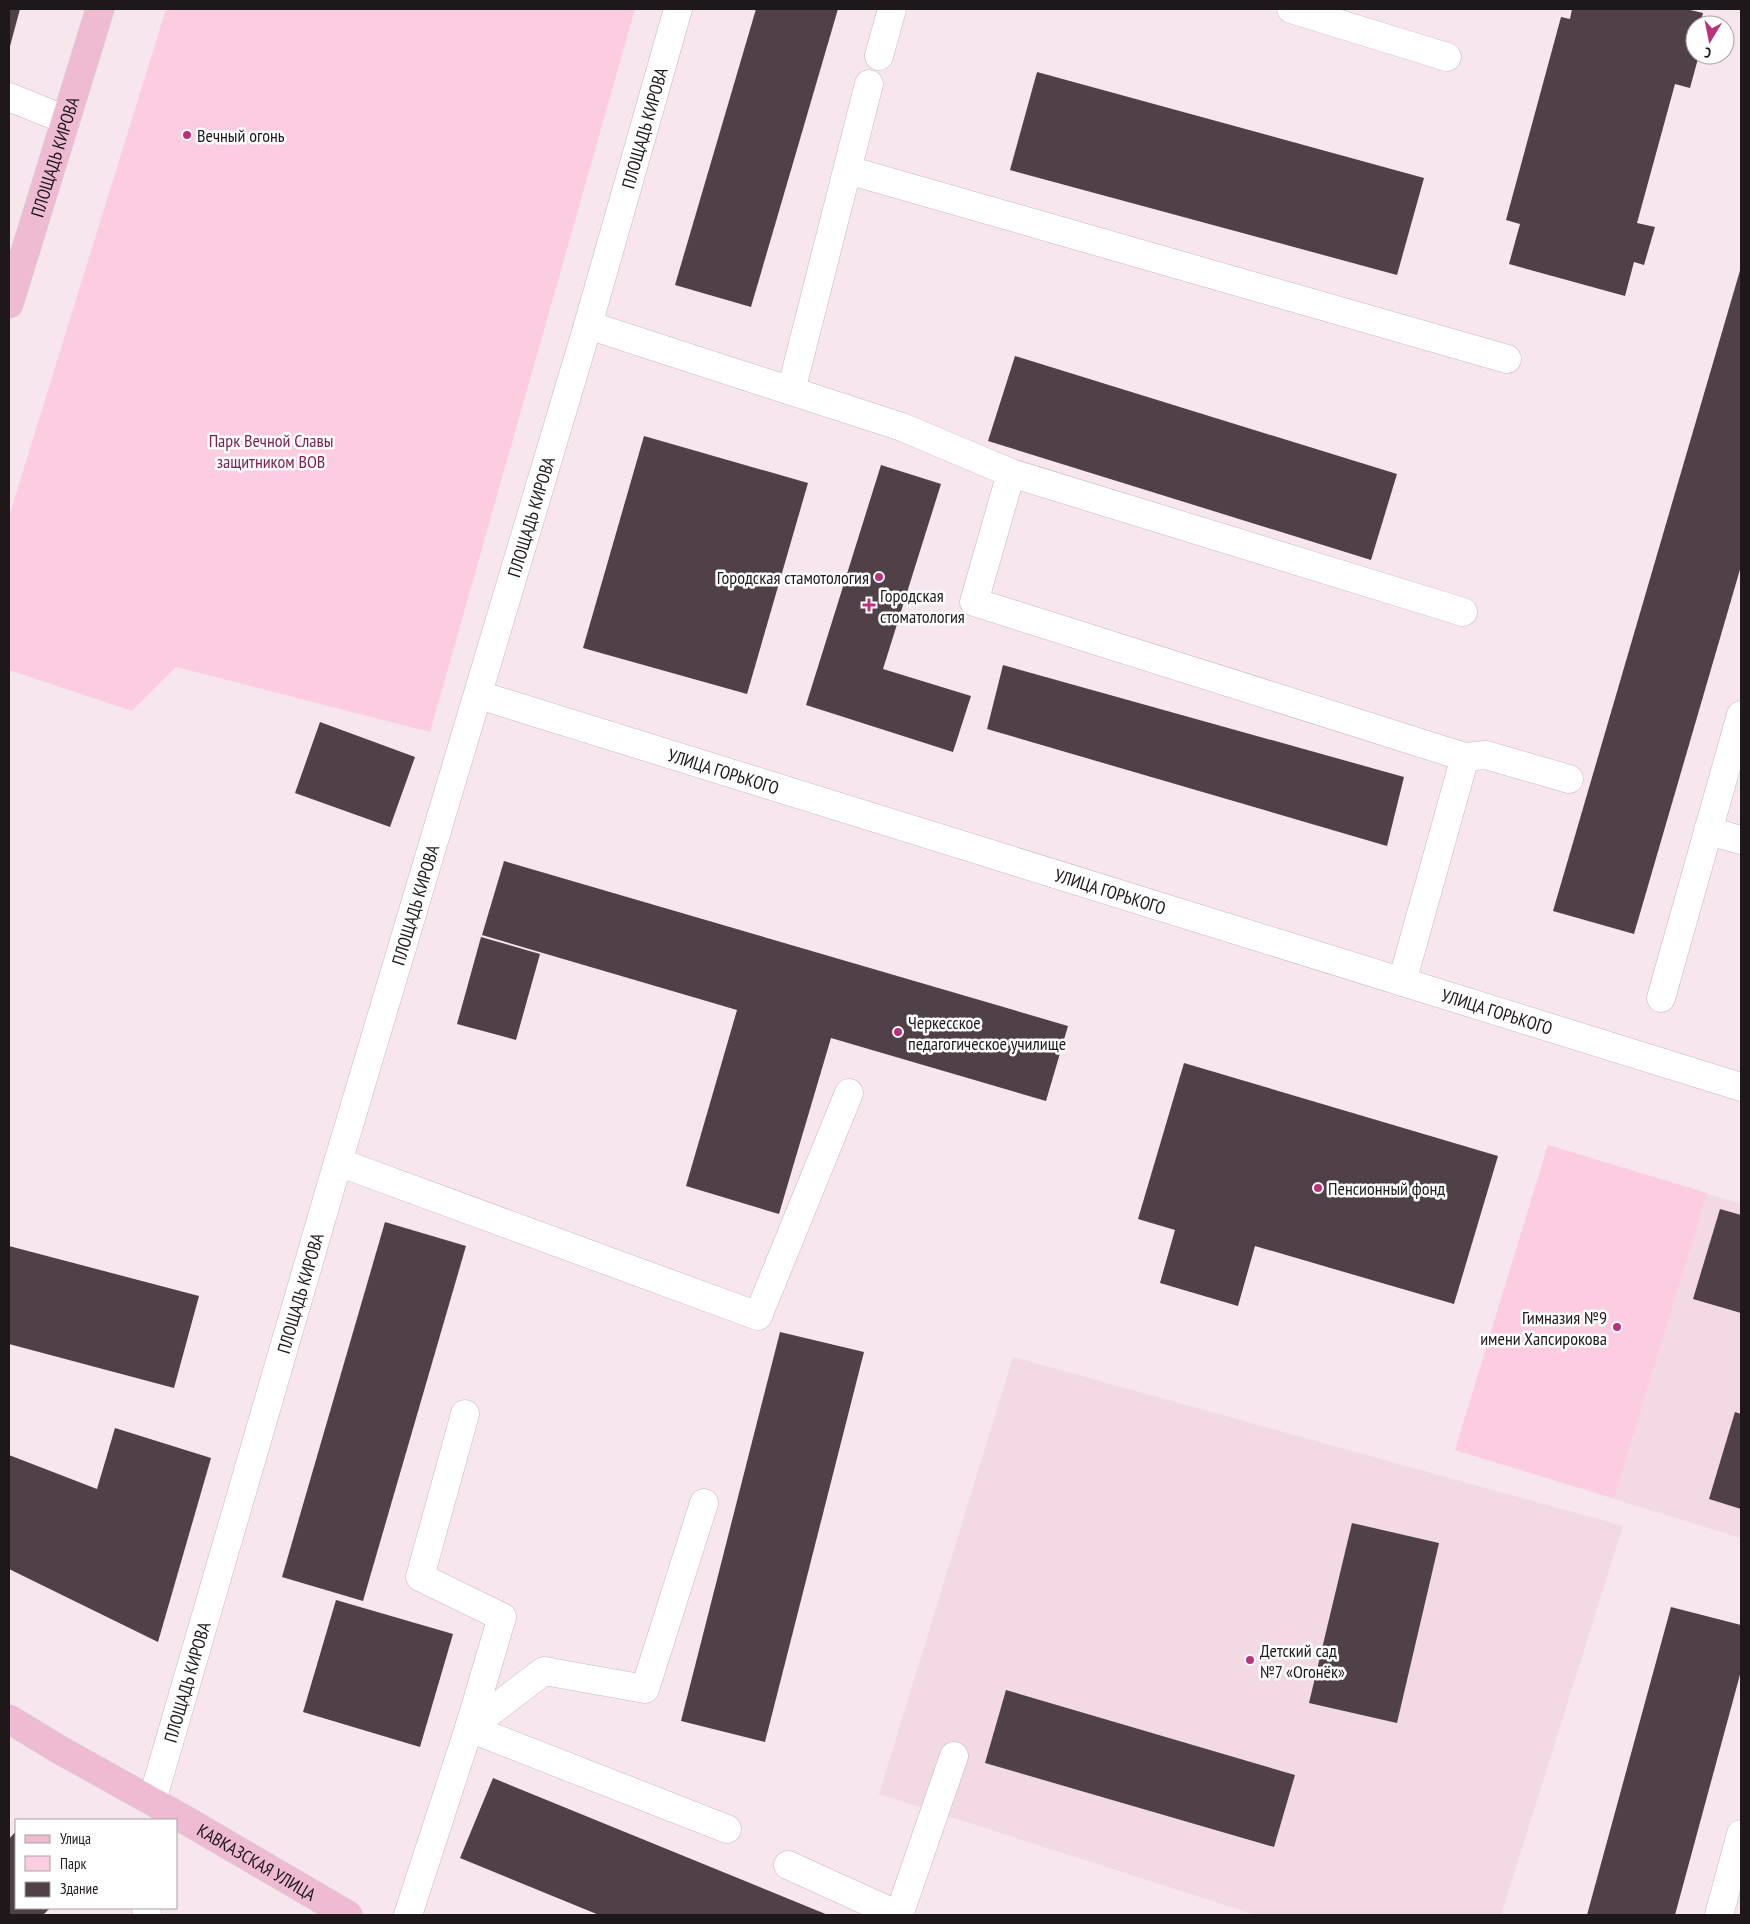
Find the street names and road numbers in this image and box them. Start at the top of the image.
street label: ПЛОЩАДЬ КИРОВА [616,64,672,191]
street label: ПЛОЩАДЬ КИРОВА [25,93,84,220]
street label: ПЛОЩАДЬ КИРОВА [502,453,560,580]
street label: УЛИЦА ГОРЬКОГО [665,743,782,799]
street label: ПЛОЩАДЬ КИРОВА [386,841,444,968]
street label: УЛИЦА ГОРЬКОГО [1052,863,1169,919]
street label: УЛИЦА ГОРЬКОГО [1439,983,1556,1039]
street label: ПЛОЩАДЬ КИРОВА [271,1230,328,1356]
street label: ПЛОЩАДЬ КИРОВА [158,1618,215,1745]
street label: КАВКАЗСКАЯ УЛИЦА [193,1818,321,1906]

